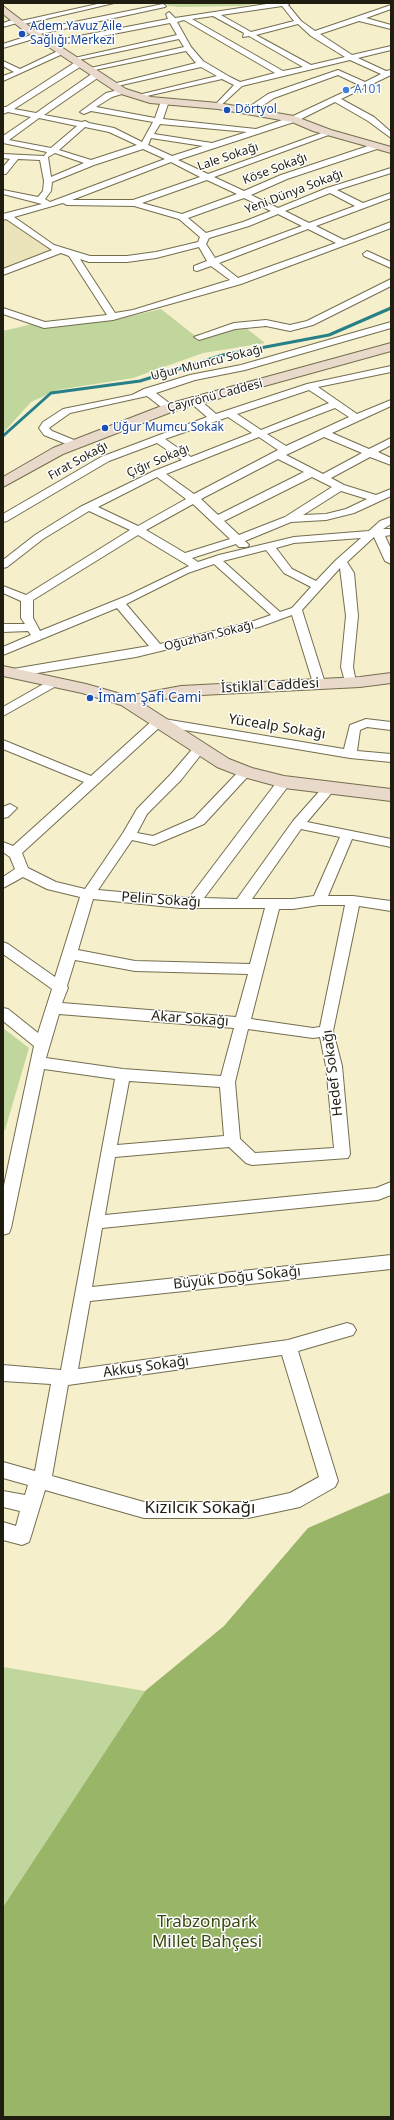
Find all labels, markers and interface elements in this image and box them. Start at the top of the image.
place label: Adem Yavuz Aile Sağlığı Merkezi [30,20,122,48]
marker: Adem Yavuz Aile Sağlığı Merkezi [17,29,27,39]
place label: A101 [354,83,382,97]
marker: A101 [341,85,351,95]
place label: Dörtyol [235,103,277,117]
marker: Dörtyol [222,105,232,115]
street label: Lale Sokağı [196,140,260,174]
street label: Köse Sokağı [241,150,309,188]
street label: Yeni Dünya Sokağı [243,167,345,217]
street label: Uğur Mumcu Sokağı [150,342,264,384]
street label: Çayırönü Caddesi [166,376,264,416]
place label: Uğur Mumcu Sokak [113,421,224,435]
marker: Uğur Mumcu Sokak [100,423,110,433]
street label: Fırat Sokağı [46,439,110,483]
street label: Çığır Sokağı [124,441,192,481]
street label: Oğuzhan Sokağı [163,618,255,654]
street label: İstiklal Caddesi [220,675,320,697]
place label: İmam Şafi Cami [98,690,201,706]
marker: İmam Şafi Cami [85,693,95,703]
street label: Yücealp Sokağı [227,711,327,743]
street label: Pelin Sokağı [121,889,201,911]
street label: Akar Sokağı [151,1008,229,1030]
street label: Hedef Sokağı [319,1029,347,1117]
street label: Büyük Doğu Sokağı [172,1263,302,1293]
street label: Akkuş Sokağı [102,1353,190,1381]
street label: Kızılcık Sokağı [145,1498,255,1518]
park label: Trabzonpark Millet Bahçesi [152,1912,262,1952]

